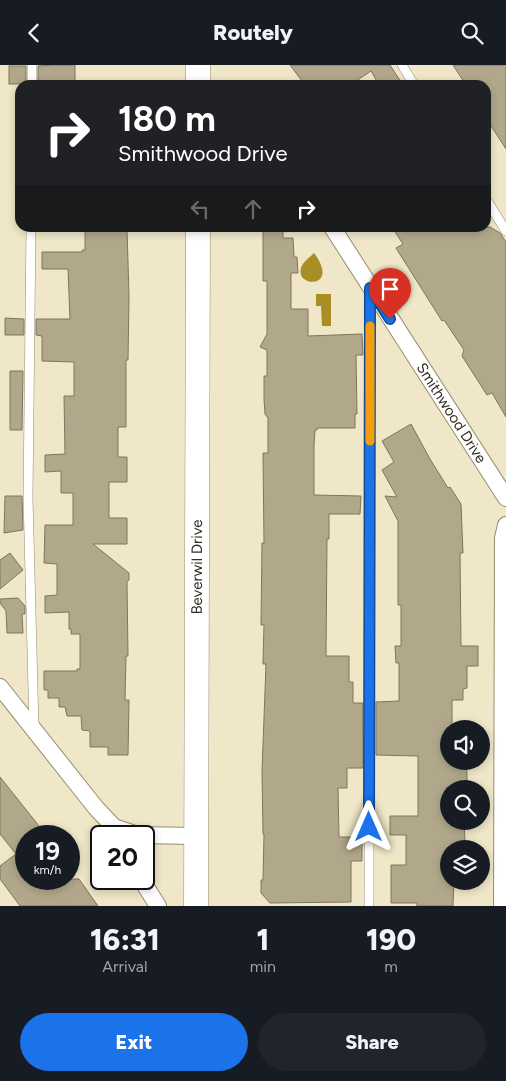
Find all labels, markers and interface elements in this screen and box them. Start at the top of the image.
icon: back [20,19,48,47]
text: Routely [213,19,293,46]
icon: search [458,19,486,47]
text: 180 m [118,98,216,140]
icon: right [35,100,100,165]
text: Smithwood Drive [118,140,287,167]
icon: left [186,195,214,223]
icon: ahead [239,195,267,223]
icon: right [292,195,320,223]
pin [369,268,411,319]
icon: arrive [376,275,404,303]
street label: Smithwood Drive [413,359,490,466]
street label: Beverwil Drive [188,519,206,615]
map controls [440,720,490,890]
button: sound [440,720,490,770]
button: search [440,780,490,830]
position arrow [342,800,394,852]
speed limit sign: 20 [90,825,155,890]
text: 19 [35,836,60,866]
button: layers [440,840,490,890]
text: km/h [34,863,61,877]
text: 16:31 [90,921,160,958]
text: 1 [256,921,269,958]
text: 190 [366,921,416,958]
text: Arrival [102,957,147,976]
text: min [250,957,276,976]
text: m [384,957,398,976]
button: Exit [20,1013,248,1071]
button: Share [258,1013,486,1071]

